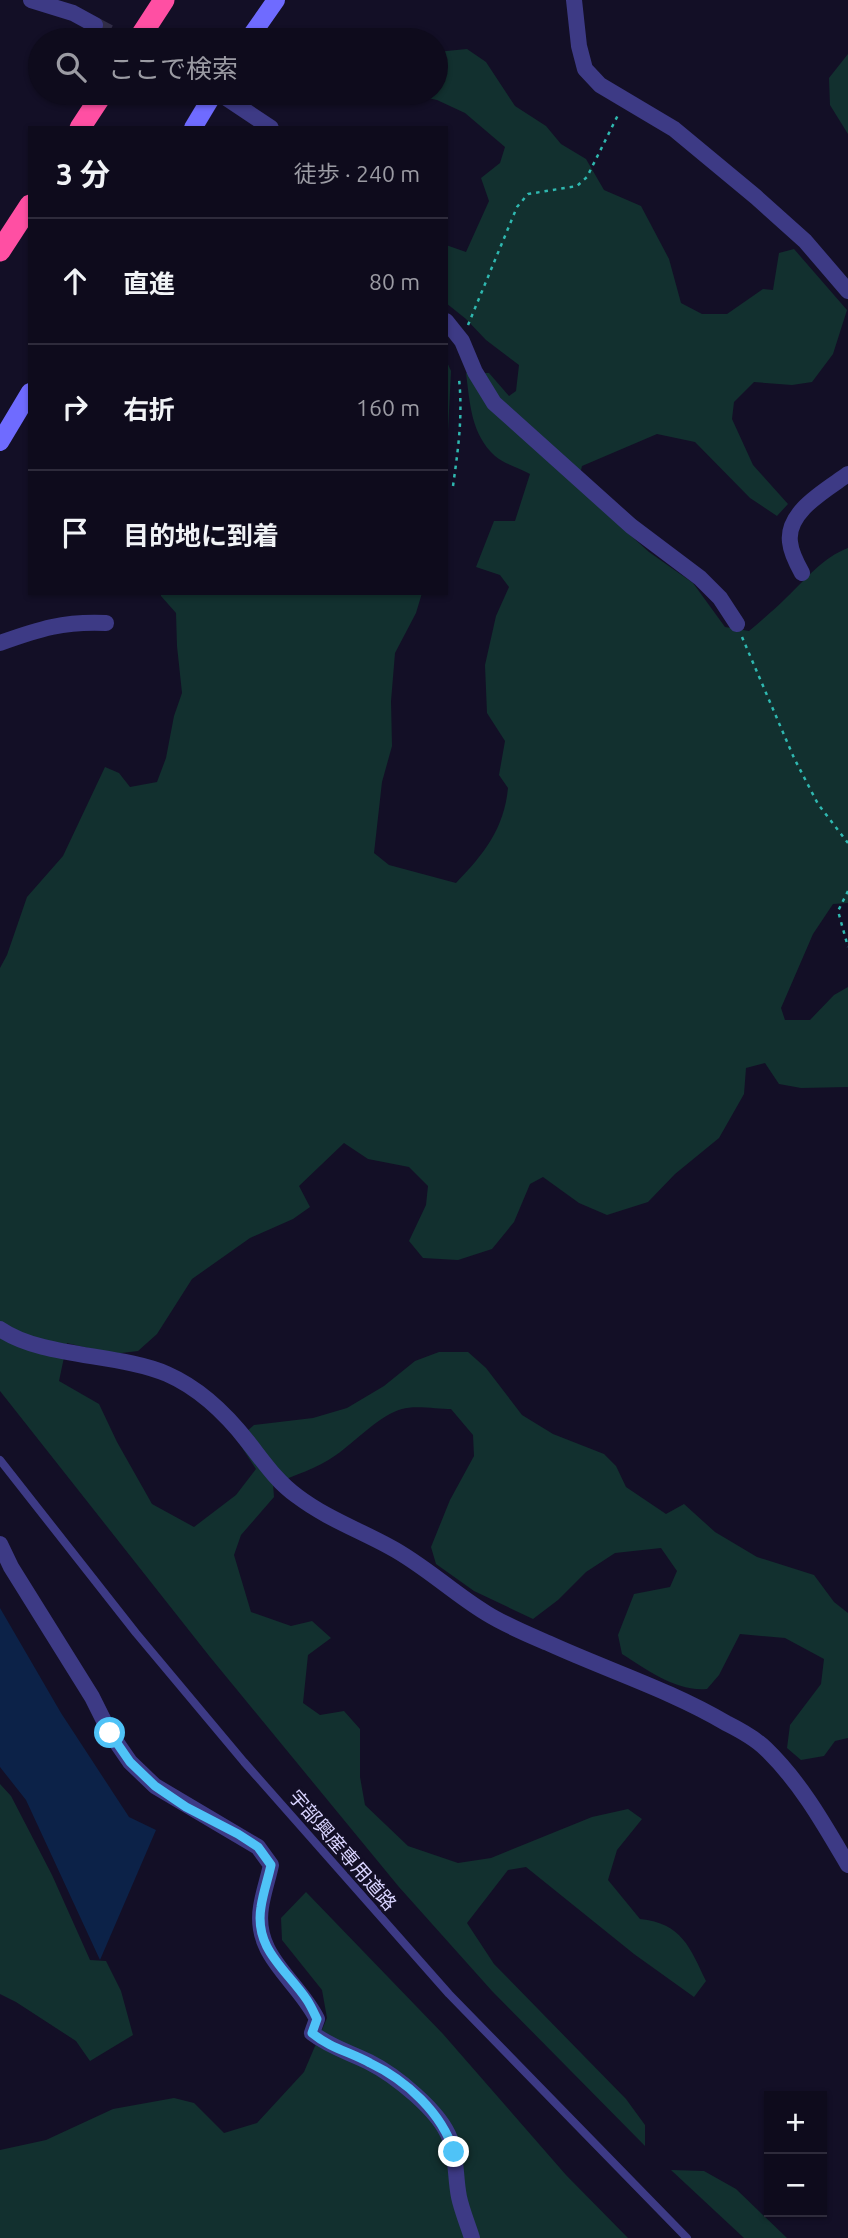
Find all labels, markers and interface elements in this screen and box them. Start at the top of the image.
search box [28,28,448,105]
icon: search [52,48,90,86]
text: ここで検索 [108,54,238,83]
text: 3 分 [56,157,110,191]
text: 徒歩 · 240 m [294,161,420,186]
icon: ahead [56,262,94,300]
text: 直進 [123,269,175,298]
text: 80 m [369,269,420,294]
icon: right [56,388,94,426]
text: 右折 [123,395,175,424]
text: 160 m [356,395,420,420]
icon: arrive [56,514,94,552]
text: 目的地に到着 [123,521,279,550]
route start [94,1717,125,1748]
street label: 宇部興産専用道路 [285,1785,401,1915]
map controls [764,2091,827,2217]
button: + [764,2091,827,2154]
route end [438,2136,469,2167]
button: − [764,2154,827,2217]

